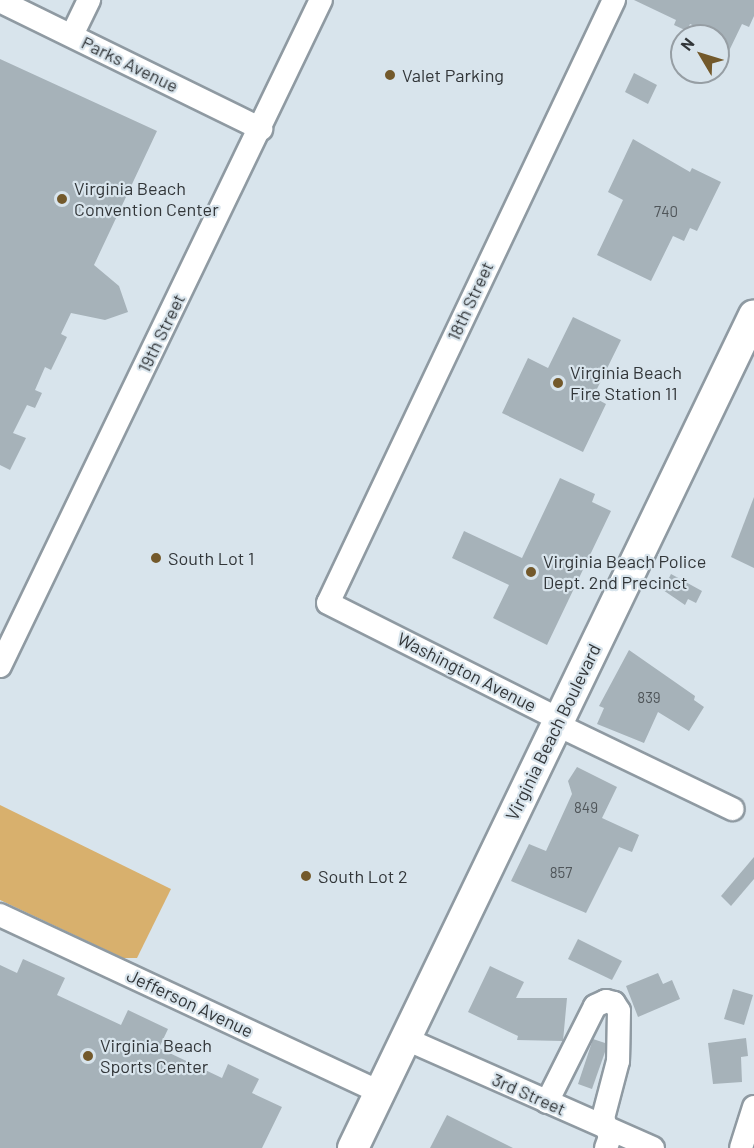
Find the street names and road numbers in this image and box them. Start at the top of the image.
street label: Parks Avenue [78,31,182,97]
street label: 18th Street [442,258,498,344]
street label: 19th Street [133,290,189,376]
street label: Washington Avenue [394,628,540,716]
street label: Virginia Beach Boulevard [501,640,605,824]
street label: Jefferson Avenue [123,964,257,1042]
street label: 3rd Street [489,1068,569,1120]

